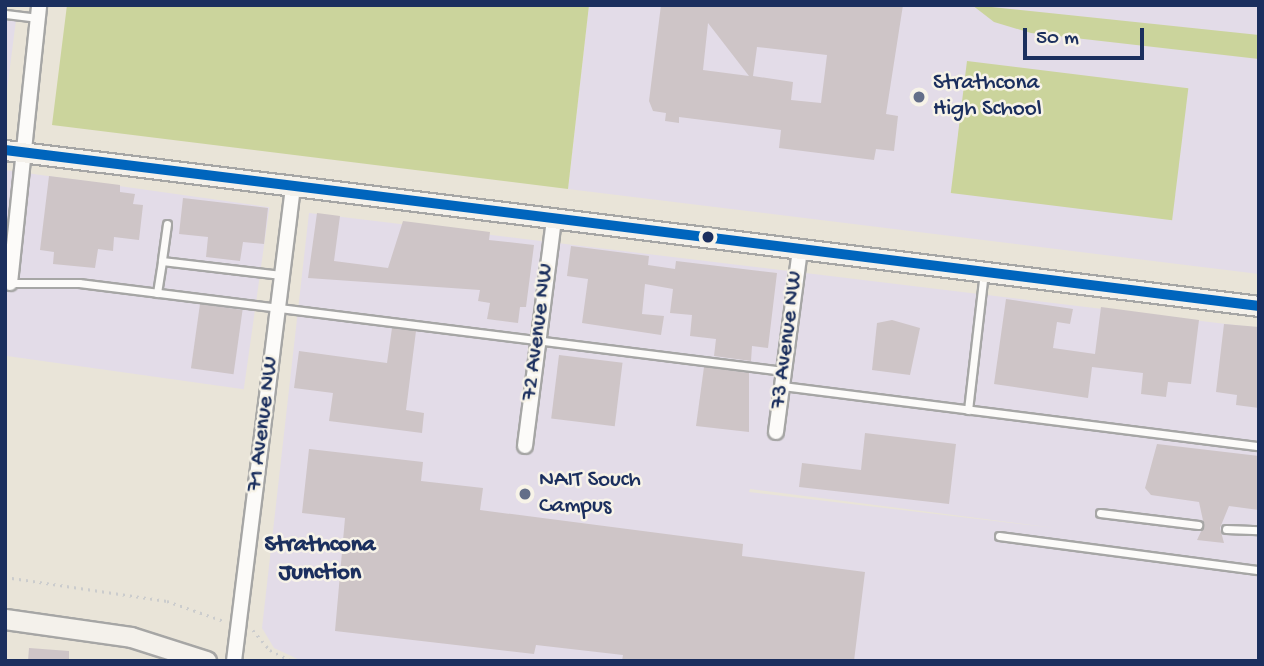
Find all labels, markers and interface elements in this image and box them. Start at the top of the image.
scale bar [1026,14,1147,58]
text: 50 m [1036,27,1079,52]
place label: Strathcona High School [933,70,1042,124]
marker: Strathcona High School [911,89,927,105]
unlabelled marker [701,230,715,244]
street label: 72 Avenue NW [517,262,561,402]
street label: 73 Avenue NW [766,270,810,410]
street label: 71 Avenue NW [242,355,286,493]
place label: NAIT Souch Campus [539,467,641,521]
marker: NAIT Souch Campus [517,486,533,502]
district label: Strathcona Junction [265,532,375,588]

